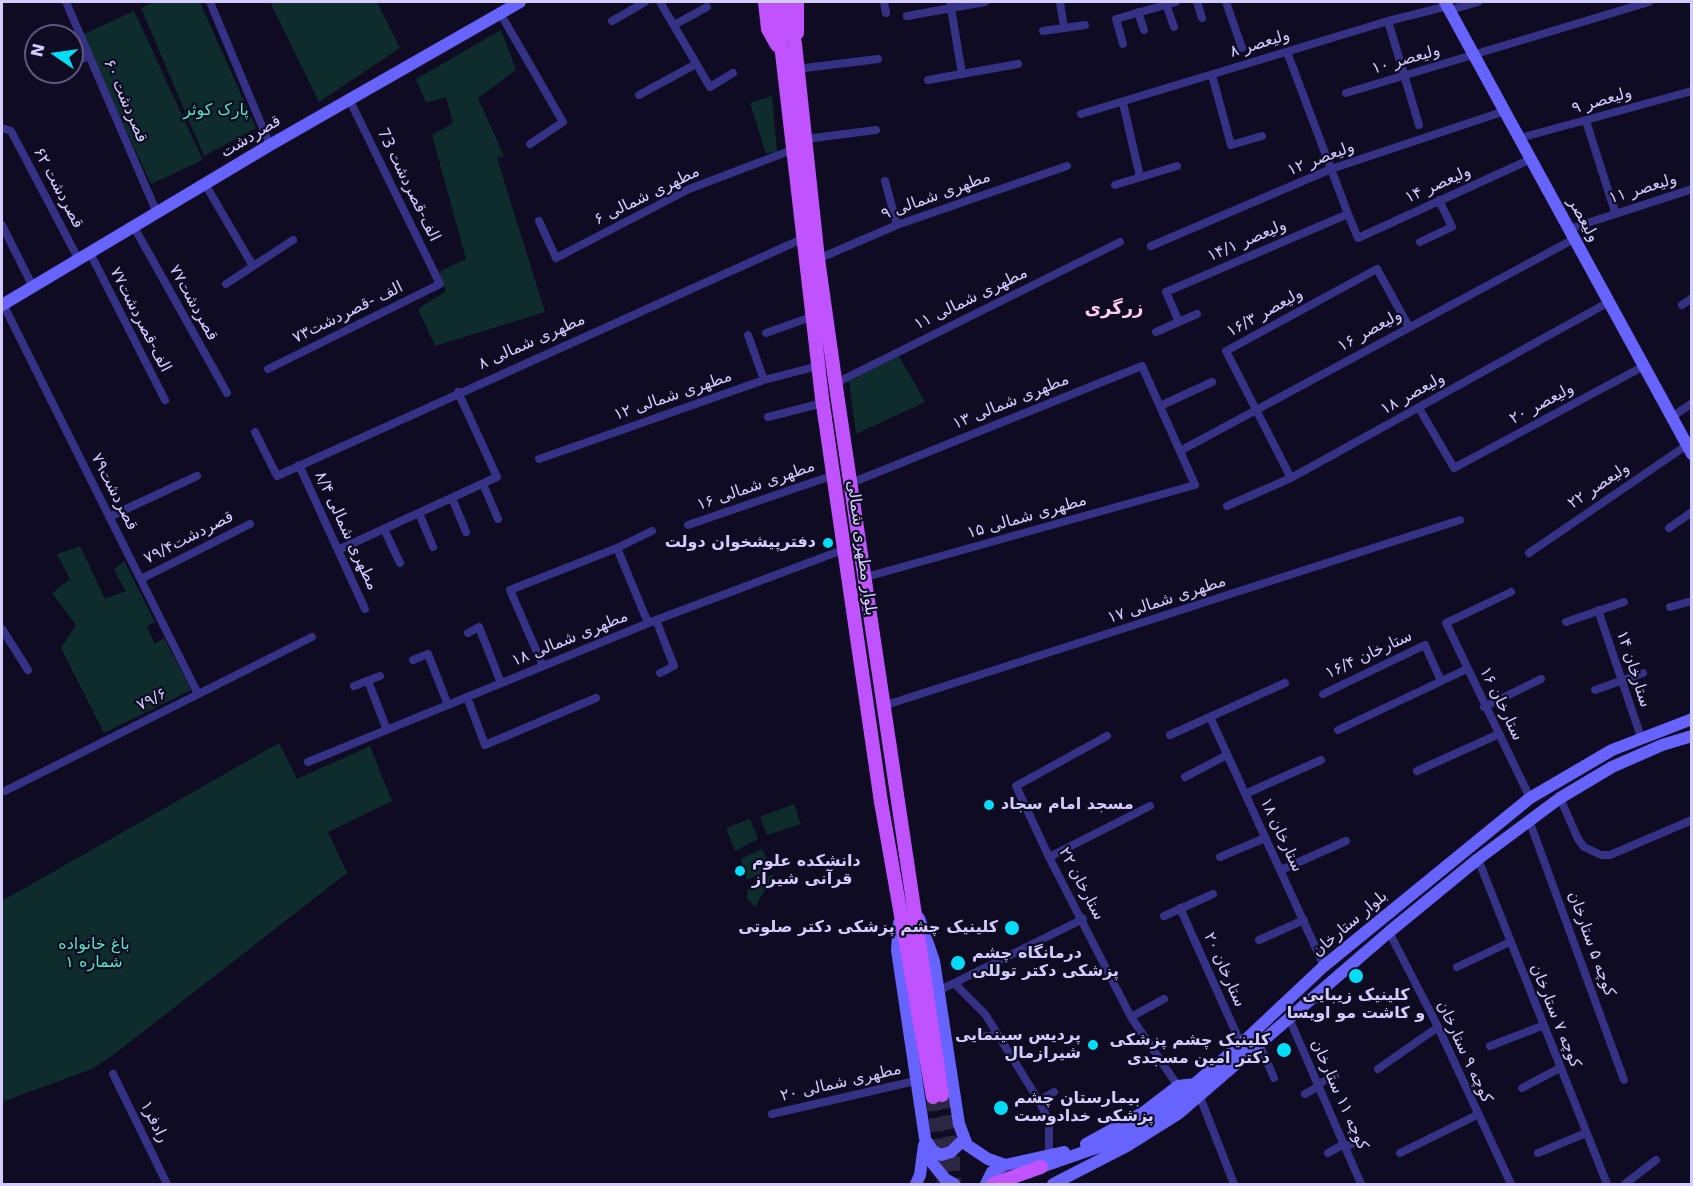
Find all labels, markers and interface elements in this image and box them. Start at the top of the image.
north arrow [24,24,84,84]
street label: ۸ ولیعصر [1228,26,1292,62]
street label: ۱۰ ولیعصر [1370,41,1442,79]
text: N [27,42,49,59]
street label: ۶۰ قصردشت [99,56,151,146]
street label: ۹ ولیعصر [1570,83,1634,119]
park label: پارک کوثر [183,101,249,121]
street label: قصردشت [218,112,284,162]
street label: 73 الف-قصردشت [372,125,444,245]
street label: ۱۲ ولیعصر [1285,137,1357,181]
street label: قصردشت ۶۲ [29,144,87,232]
street label: ۶ مطهری شمالی [591,162,703,230]
street label: ۱۴ ولیعصر [1402,162,1474,208]
street label: ۹ مطهری شمالی [879,167,993,225]
street label: ۱۱ ولیعصر [1607,170,1679,208]
street label: ولیعصر [1563,194,1603,246]
street label: ۱۴/۱ ولیعصر [1205,216,1289,266]
street label: قصردشت۷۷ [164,262,222,344]
street label: ۱۱ مطهری شمالی [911,263,1031,335]
street label: ۷۷الف-قصردشت [105,264,175,376]
street label: الف -قصردشت۷۳ [290,278,406,348]
street label: ۱۶/۳ ولیعصر [1224,284,1306,342]
district label: زرگری [1085,298,1143,320]
street label: ۱۶ ولیعصر [1335,306,1405,356]
street label: ۸ مطهری شمالی [476,310,588,374]
street label: ۱۲ مطهری شمالی [611,367,735,425]
street label: ۱۸ ولیعصر [1378,369,1448,419]
street label: ۱۳ مطهری شمالی [950,370,1072,434]
street label: ۲۰ ولیعصر [1507,379,1577,429]
street label: قصردشت۷۹ [86,450,142,534]
street label: ۱۶ مطهری شمالی [694,457,818,515]
street label: ۲۲ ولیعصر [1565,458,1633,514]
street label: ۸/۴ مطهری شمالی [310,469,382,593]
street label: بلوار مطهرى شمالى [842,479,880,617]
street label: ۱۵ مطهری شمالی [965,491,1089,543]
street label: قصردشت۷۹/۴ [141,507,237,569]
place label: دفترپیشخوان دولت [665,533,816,553]
marker: دفترپیشخوان دولت [821,536,835,550]
street label: ۱۷ مطهری شمالی [1105,572,1229,628]
street label: ۱۸ مطهری شمالی [509,607,631,671]
street label: ۱۶/۴ ستارخان [1323,627,1415,683]
street label: ۱۴ ستارخان [1612,628,1654,710]
street label: ۱۶ ستارخان [1475,664,1527,744]
street label: ۷۹/۶ [134,684,170,716]
place label: مسجد امام سجاد [1001,795,1134,815]
street label: ۱۸ ستارخان [1255,795,1307,875]
marker: مسجد امام سجاد [982,798,996,812]
street label: ۲۲ ستارخان [1054,844,1108,924]
place label: دانشکده علوم قرآنی شیراز [752,852,861,890]
marker: دانشکده علوم قرآنی شیراز [733,864,747,878]
street label: بلوار ستارخان [1308,887,1392,961]
street label: کوچه ۵ ستارخان [1563,889,1619,999]
place label: کلینیک چشم پزشکی دکتر صلوتی [738,918,998,938]
marker: کلینیک چشم پزشکی دکتر صلوتی [1003,919,1021,937]
street label: ۲۰ ستارخان [1199,930,1249,1010]
park label: باغ خانواده شماره ۱ [58,935,130,973]
place label: درمانگاه چشم پزشكی دكتر توللی [972,944,1119,982]
marker: درمانگاه چشم پزشكی دكتر توللی [949,954,967,972]
street label: کوچه ۷ ستارخان [1525,961,1585,1071]
marker: کلینیک زیبایی و کاشت مو اویسا [1347,967,1365,985]
place label: کلینیک زیبایی و کاشت مو اویسا [1287,986,1425,1024]
street label: کوچه ۹ ستارخان [1432,998,1496,1106]
place label: پردیس سینمایی شیرازمال [955,1026,1081,1064]
place label: کلینیک چشم پزشکی دکتر امین مسجدی [1110,1031,1270,1069]
street label: کوچه ۱۱ ستارخان [1306,1037,1372,1153]
marker: پردیس سینمایی شیرازمال [1086,1038,1100,1052]
marker: کلینیک چشم پزشکی دکتر امین مسجدی [1275,1041,1293,1059]
street label: ۲۰ مطهری شمالی [779,1060,903,1106]
place label: بیمارستان چشم پزشکی خدادوست [1014,1089,1154,1127]
street label: رادفر۱ [136,1098,172,1146]
marker: بیمارستان چشم پزشکی خدادوست [992,1099,1010,1117]

